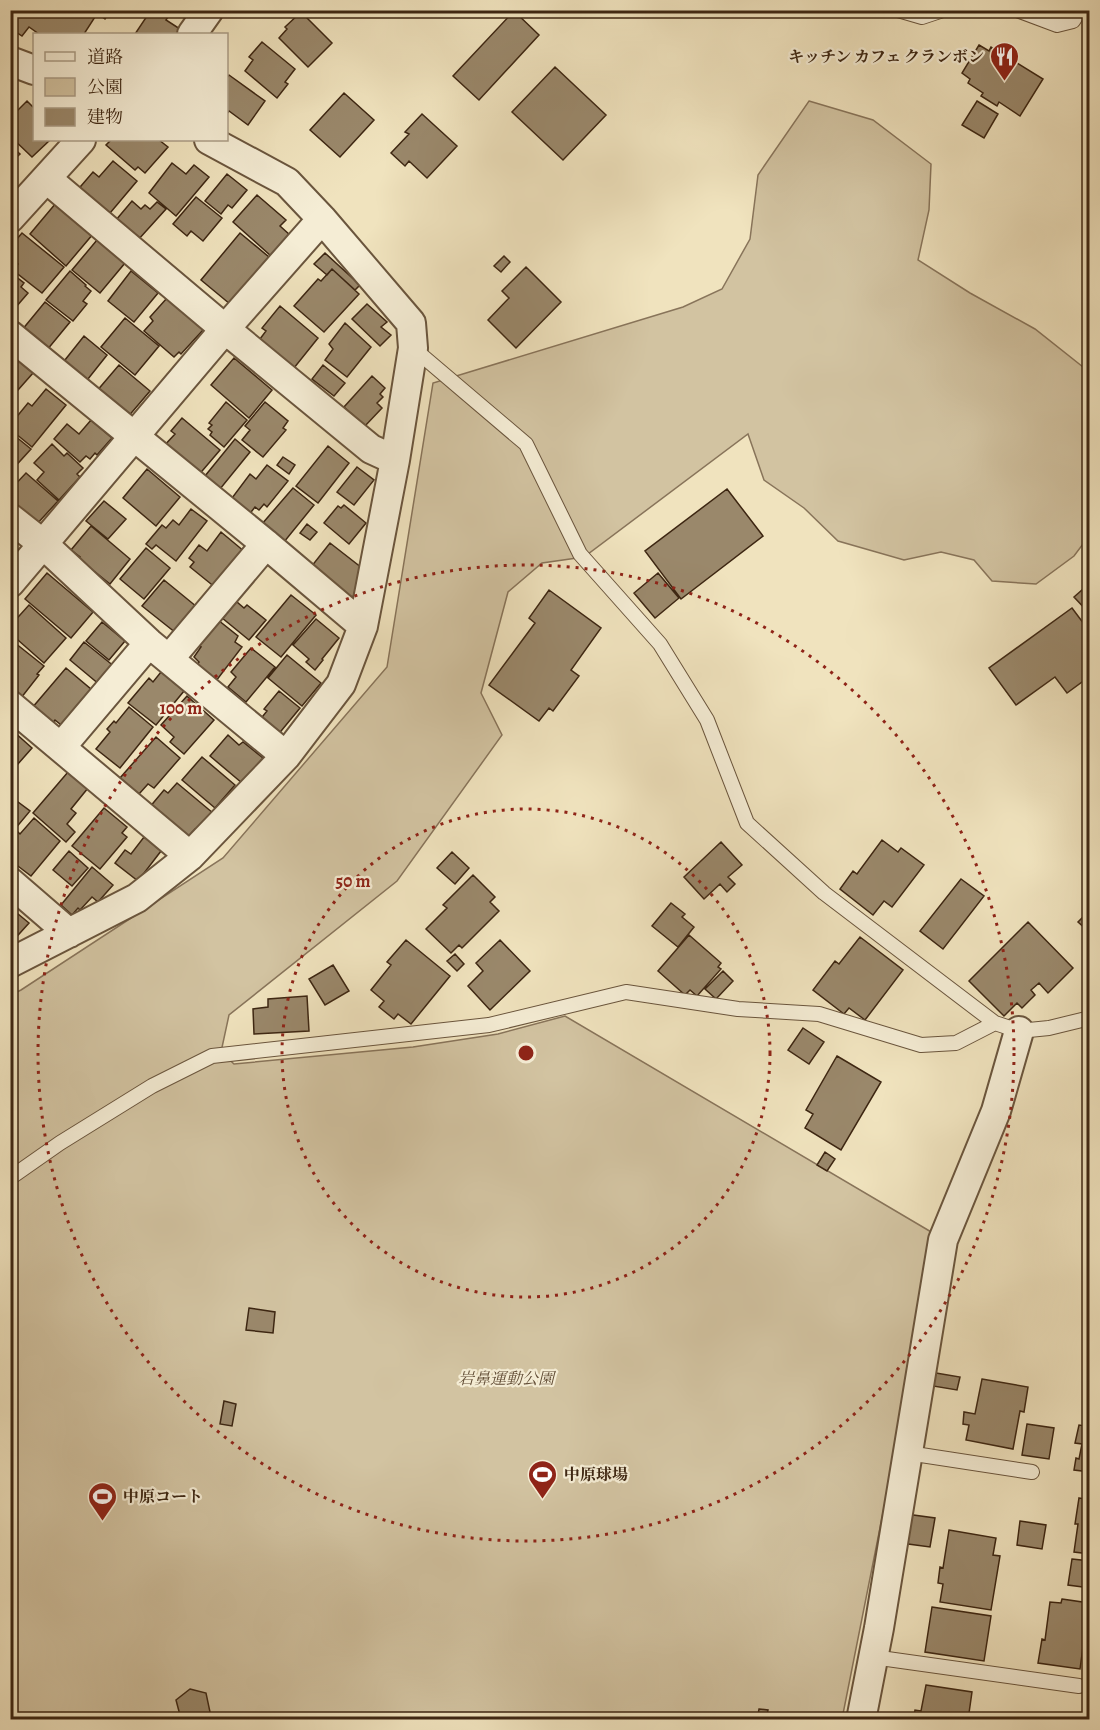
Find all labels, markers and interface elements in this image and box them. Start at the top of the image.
legend [33,33,228,141]
restaurant icon: キッチン カフェ クランボン [989,40,1021,82]
text: 道路 [87,45,123,69]
place label: キッチン カフェ クランボン [788,46,984,68]
text: 公園 [87,75,123,99]
text: 建物 [87,105,123,129]
text: 100 m [160,696,202,720]
text: 50 m [336,869,370,893]
centre of rings [516,1043,536,1063]
park label: 岩鼻運動公園 [458,1368,557,1390]
sports icon: 中原球場 [527,1458,559,1500]
place label: 中原球場 [564,1464,628,1486]
sports icon: 中原コート [86,1480,118,1522]
place label: 中原コート [123,1486,203,1508]

